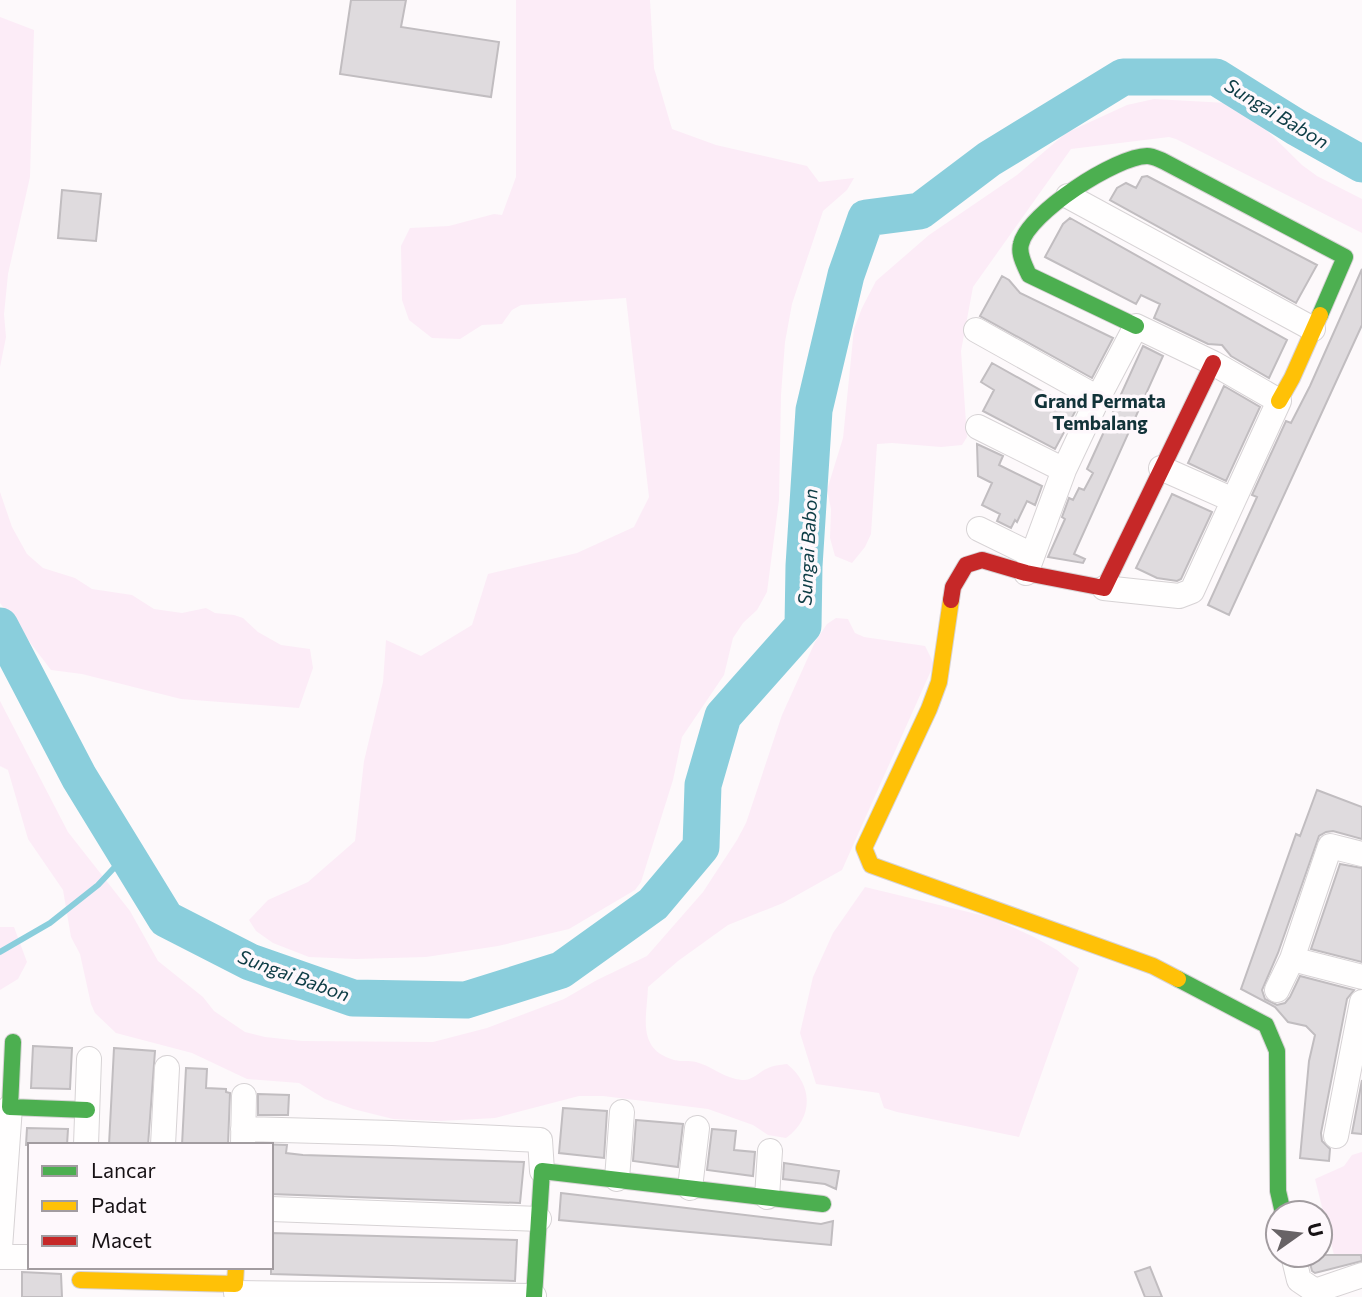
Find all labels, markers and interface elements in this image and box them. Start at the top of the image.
water label: Sungai Babon [1221,73,1333,153]
district label: Grand Permata Tembalang [1034,389,1166,434]
water label: Sungai Babon [792,488,822,606]
water label: Sungai Babon [235,944,353,1006]
legend [28,1143,273,1269]
text: Lancar [91,1157,156,1182]
text: Padat [91,1192,147,1217]
north arrow [1264,1199,1334,1269]
text: U [1303,1220,1329,1239]
text: Macet [91,1227,152,1252]

